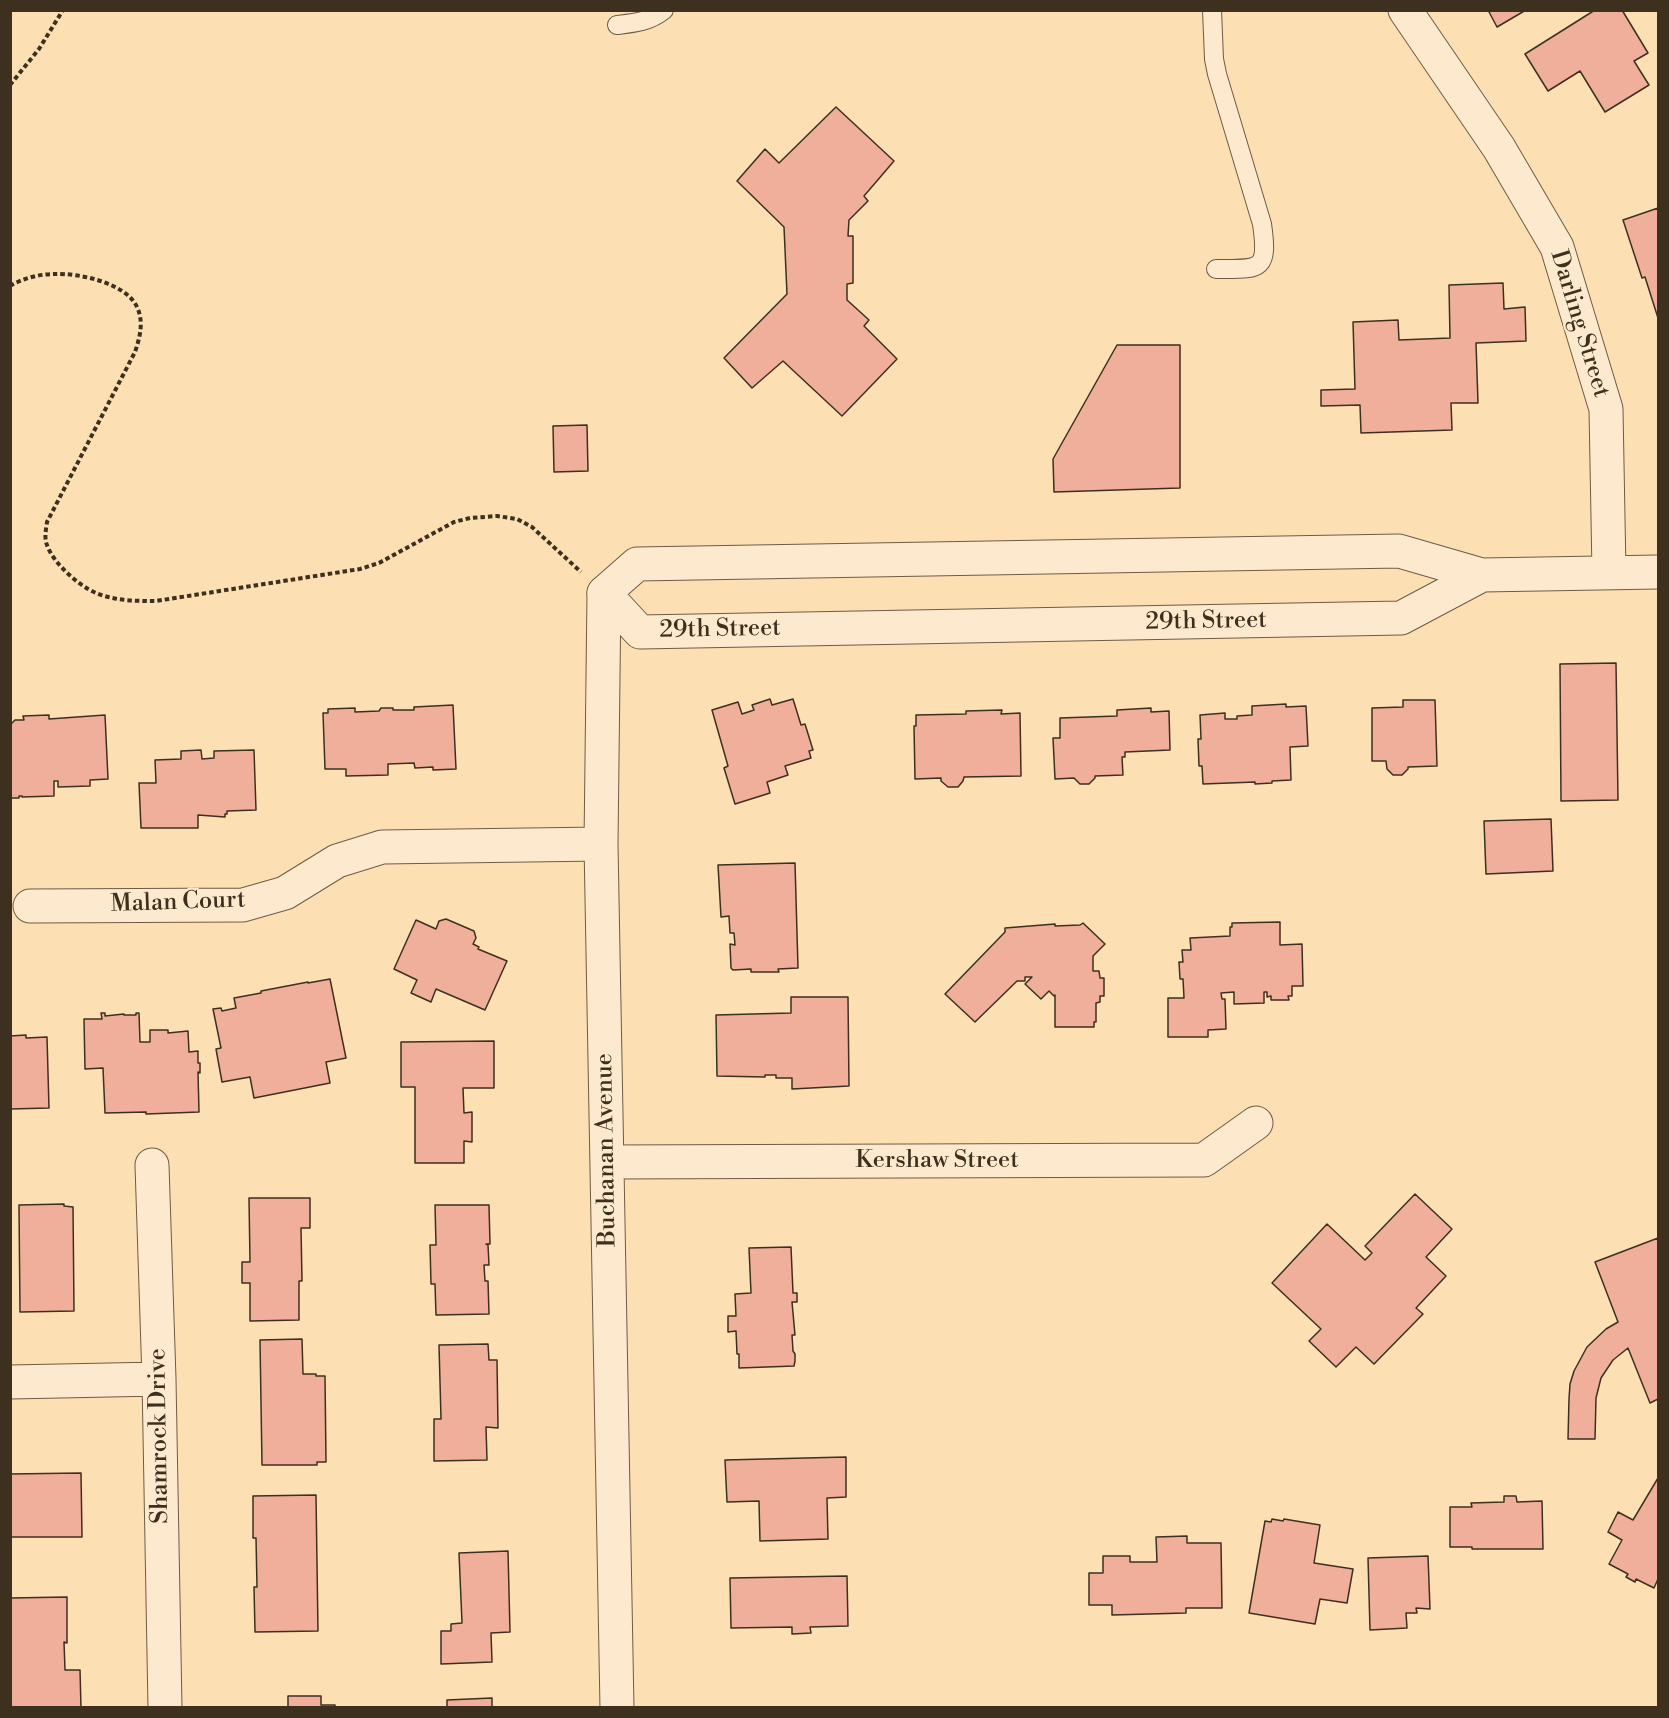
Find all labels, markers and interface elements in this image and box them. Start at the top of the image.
street label: Darling Street [1543,247,1615,401]
street label: 29th Street [1145,607,1267,637]
street label: 29th Street [659,615,781,645]
street label: Malan Court [110,886,246,920]
street label: Buchanan Avenue [591,1053,623,1247]
street label: Kershaw Street [855,1147,1019,1175]
street label: Shamrock Drive [144,1348,176,1524]

